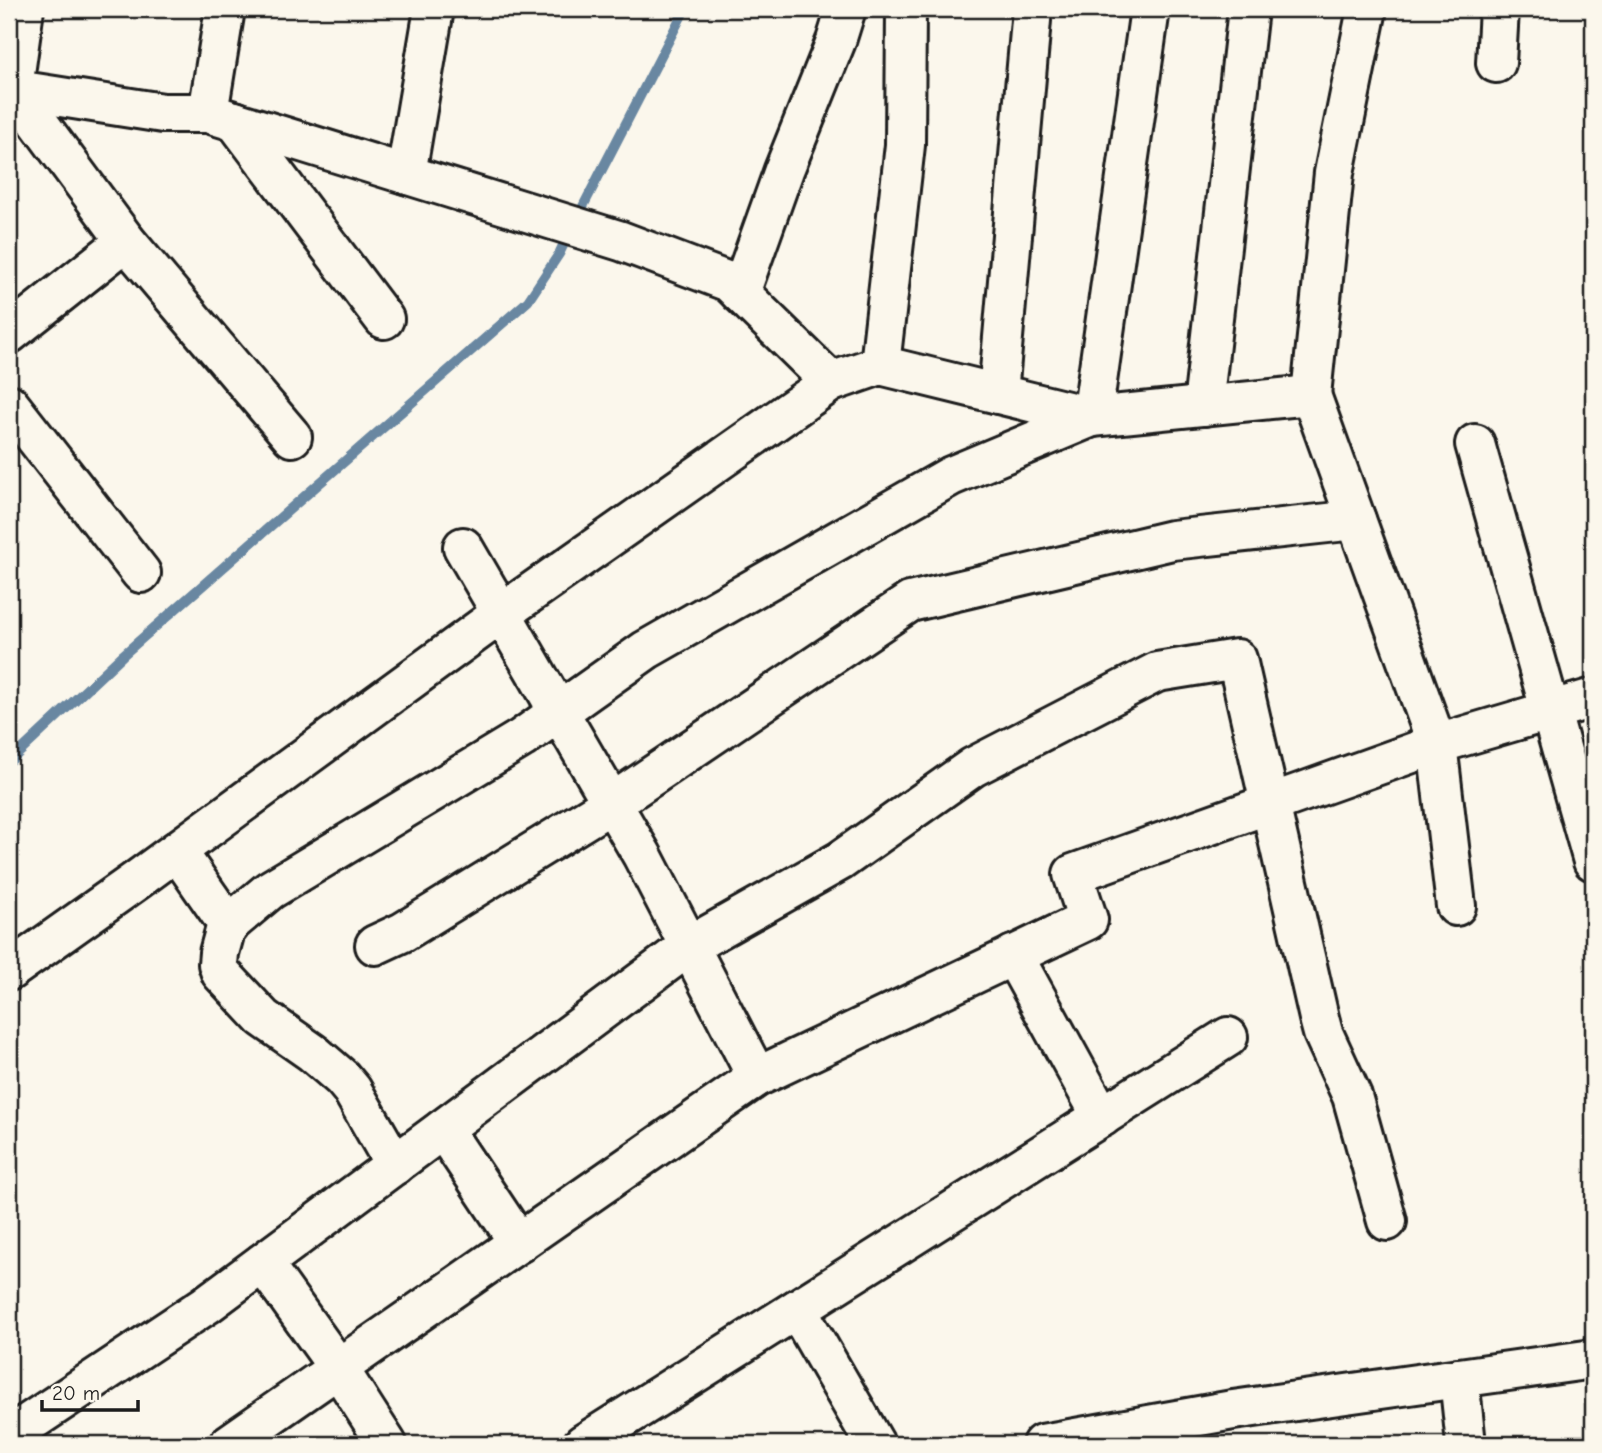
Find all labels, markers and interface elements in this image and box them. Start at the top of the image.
scale bar [42,1369,138,1413]
text: 20 m [52,1381,100,1405]

